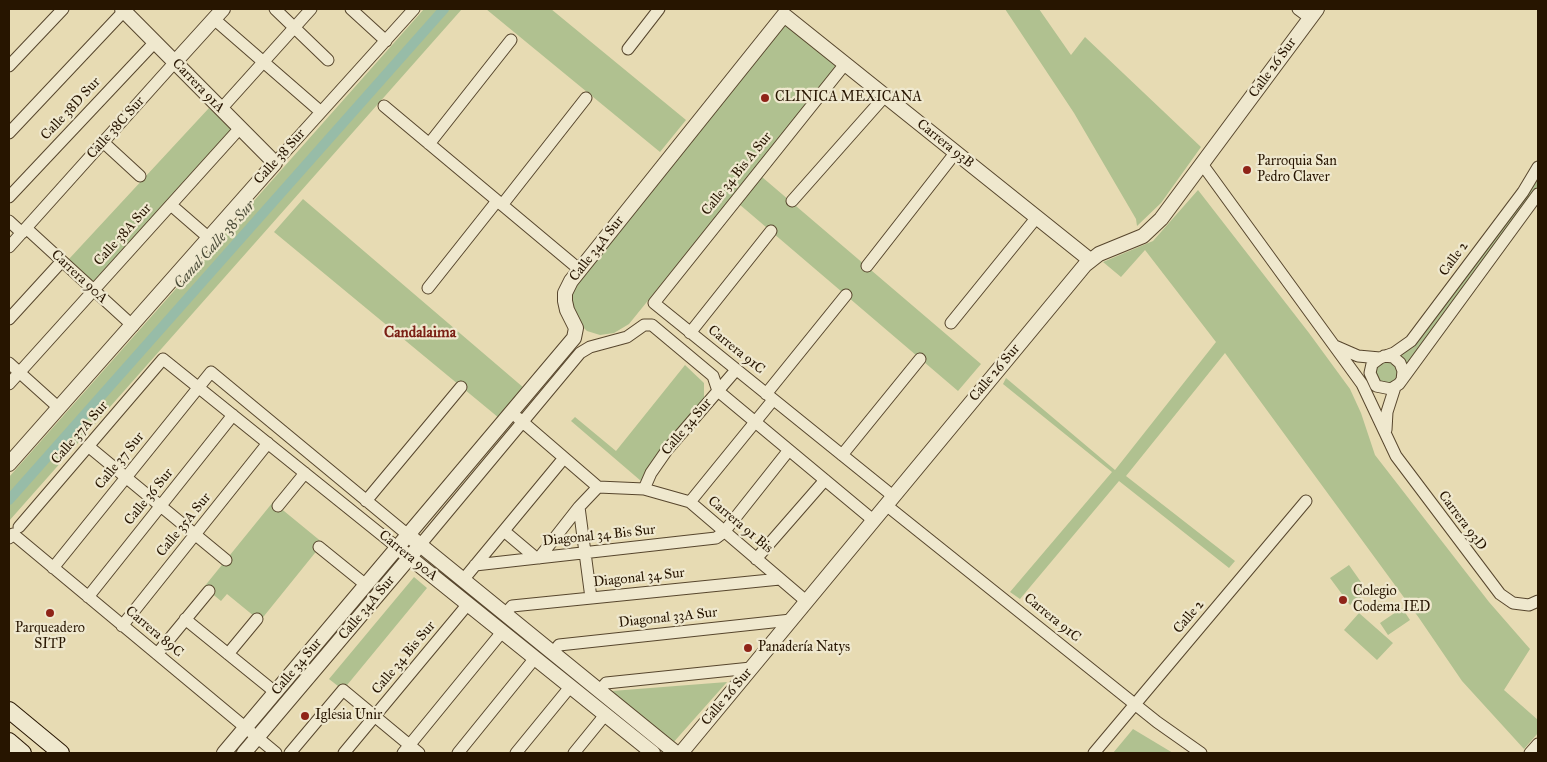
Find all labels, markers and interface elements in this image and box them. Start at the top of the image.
street label: Calle 26 Sur [1246,35,1300,101]
street label: Carrera 91A [168,56,228,116]
street label: Calle 38D Sur [38,74,104,144]
place label: CLINICA MEXICANA [775,90,922,106]
marker: CLINICA MEXICANA [759,92,771,104]
street label: Calle 38C Sur [84,93,148,163]
street label: Carrera 93B [913,116,977,172]
street label: Calle 38 Sur [251,126,309,188]
street label: Calle 34 Bis A Sur [698,129,776,219]
place label: Parroquia San Pedro Claver [1257,154,1337,186]
marker: Parroquia San Pedro Claver [1241,164,1253,176]
water label: Canal Calle 38 Sur [171,197,259,293]
street label: Calle 38A Sur [91,200,155,270]
street label: Calle 34A Sur [566,213,628,285]
street label: Calle 2 [1436,238,1472,280]
street label: Carrera 90A [47,247,111,307]
street label: Carrera 91C [704,322,768,378]
district label: Candalaima [384,324,456,342]
street label: Calle 26 Sur [966,341,1024,405]
street label: Calle 34 Sur [658,395,716,459]
street label: Calle 37A Sur [48,398,112,468]
street label: Calle 37 Sur [92,429,148,493]
street label: Calle 36 Sur [121,465,177,529]
street label: Carrera 93D [1434,488,1490,554]
street label: Calle 35A Sur [153,490,215,560]
street label: Carrera 91 Bis [704,493,776,557]
street label: Diagonal 34 Bis Sur [542,522,656,550]
street label: Carrera 90A [375,527,441,585]
street label: Diagonal 34 Sur [592,565,686,591]
street label: Calle 34A Sur [335,573,399,643]
place label: Colegio Codema IED [1353,584,1430,616]
street label: Carrera 91C [1020,590,1084,646]
marker: Colegio Codema IED [1337,594,1349,606]
street label: Calle 2 [1170,597,1208,637]
street label: Carrera 89C [122,603,186,661]
street label: Diagonal 33A Sur [618,604,718,632]
marker: Parqueadero SITP [44,607,56,619]
street label: Calle 34 Bis Sur [369,618,439,698]
place label: Parqueadero SITP [15,621,85,654]
street label: Calle 34 Sur [268,635,326,699]
place label: Panadería Natys [758,640,850,656]
marker: Panadería Natys [742,642,754,654]
street label: Calle 26 Sur [698,665,756,729]
place label: Iglesia Unir [315,708,382,724]
marker: Iglesia Unir [299,710,311,722]

